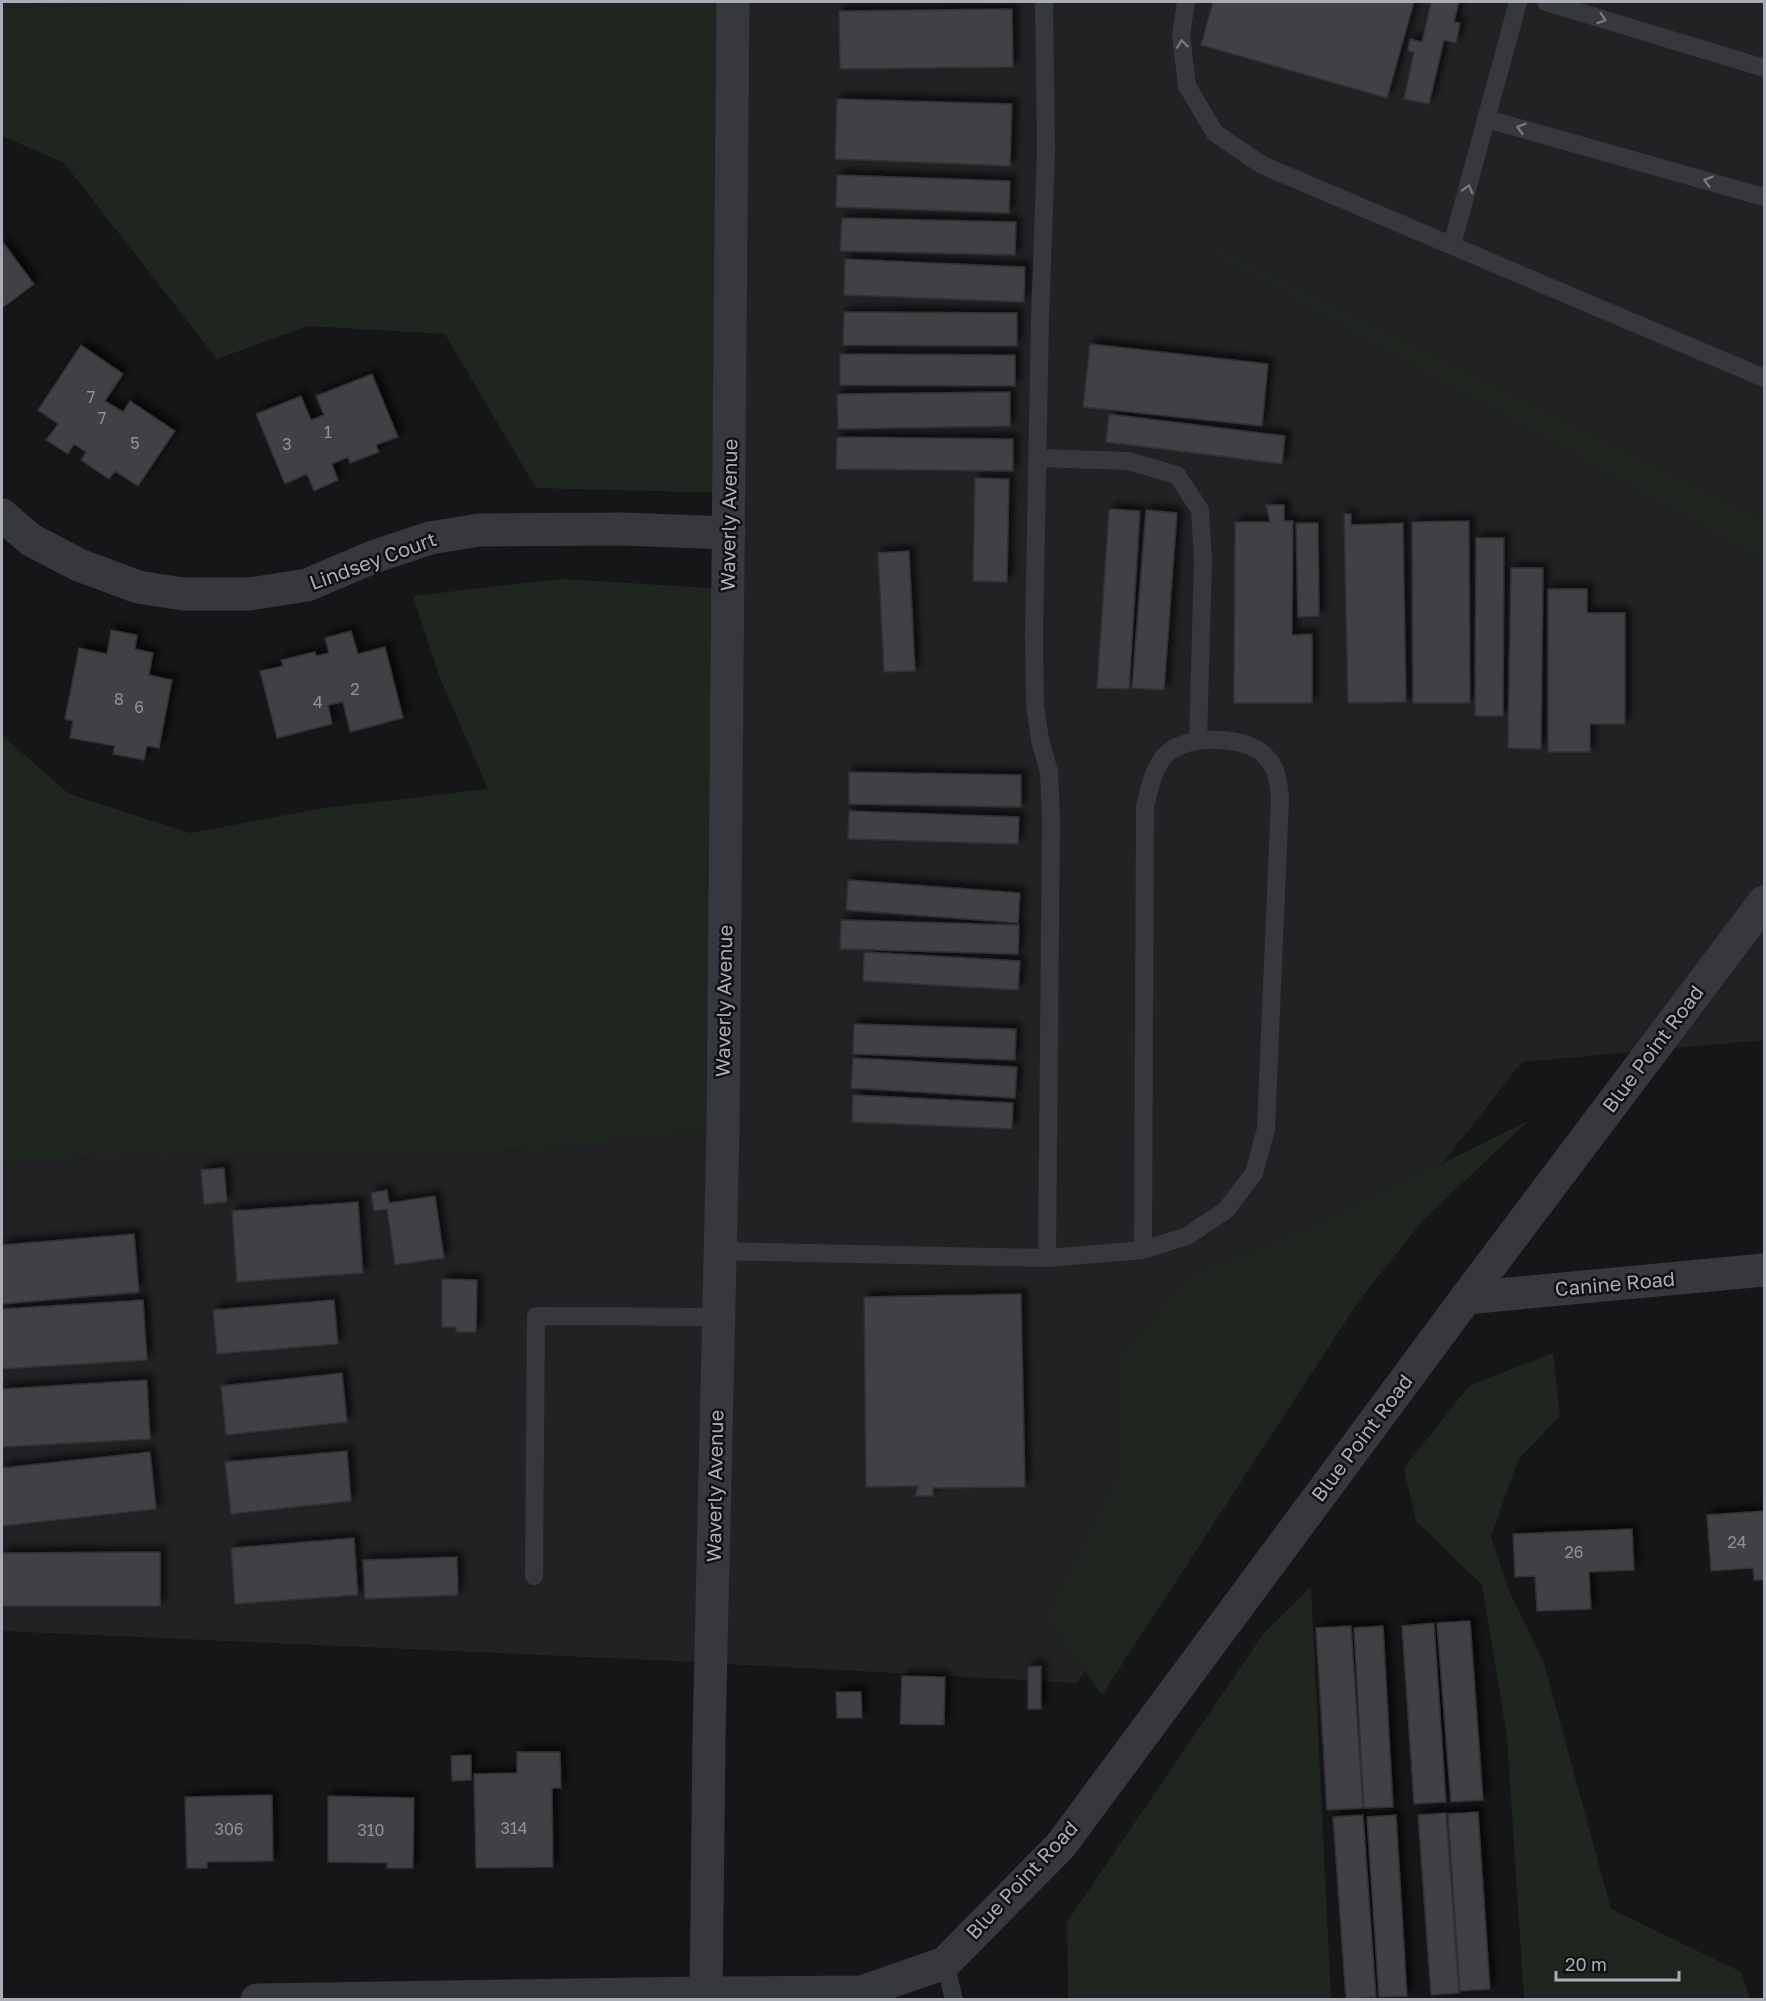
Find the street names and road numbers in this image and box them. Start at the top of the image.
street label: Waverly Avenue [715,439,741,591]
street label: Lindsey Court [306,526,439,594]
street label: Waverly Avenue [710,925,736,1077]
street label: Blue Point Road [1597,980,1708,1117]
street label: Canine Road [1554,1266,1676,1300]
street label: Blue Point Road [1306,1369,1417,1506]
street label: Waverly Avenue [701,1410,727,1562]
street label: Blue Point Road [960,1815,1082,1943]

